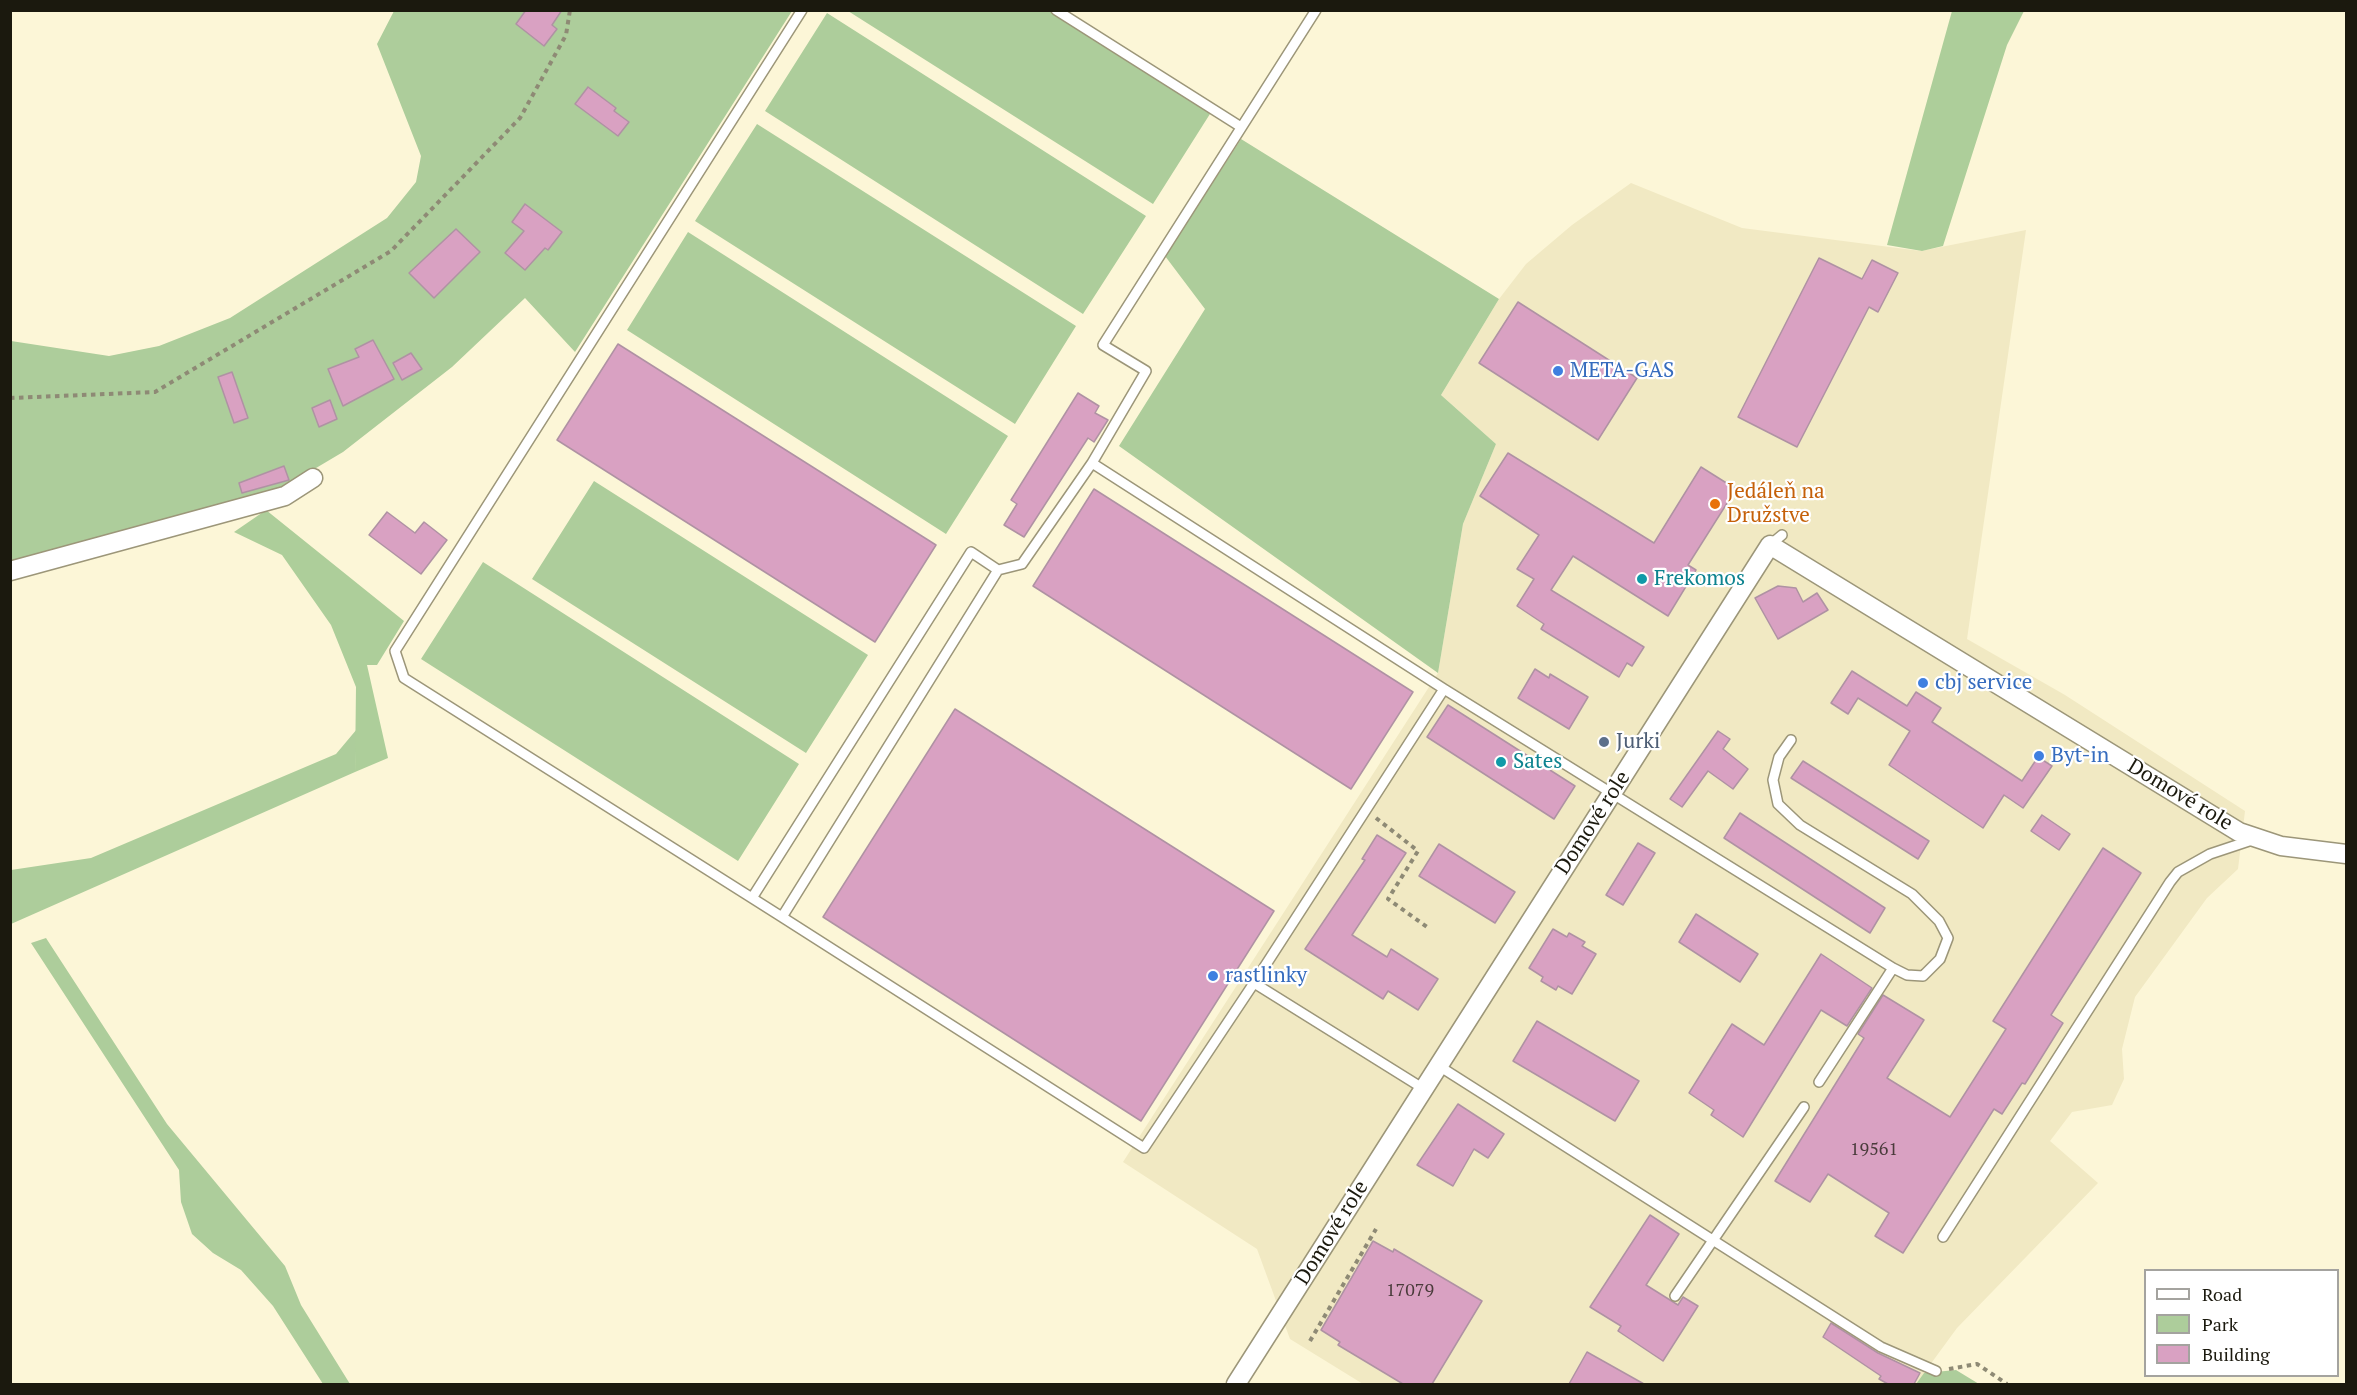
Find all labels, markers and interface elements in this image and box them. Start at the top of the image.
place label: META-GAS [1570,358,1674,384]
marker: META-GAS [1551,364,1565,378]
place label: Jedáleň na Družstve [1727,479,1825,529]
marker: Jedáleň na Družstve [1708,497,1722,511]
place label: Frekomos [1654,566,1745,592]
marker: Frekomos [1635,572,1649,586]
place label: cbj service [1935,670,2032,696]
marker: cbj service [1916,676,1930,690]
place label: Jurki [1616,729,1660,755]
marker: Jurki [1597,735,1611,749]
place label: Byt-in [2051,743,2109,769]
place label: Sates [1513,749,1562,775]
marker: Byt-in [2032,749,2046,763]
street label: Domové role [2123,754,2237,836]
marker: Sates [1494,755,1508,769]
street label: Domové role [1550,767,1636,879]
place label: rastlinky [1225,963,1307,989]
marker: rastlinky [1206,969,1220,983]
house number: 19561 [1850,1139,1898,1161]
street label: Domové role [1290,1176,1374,1290]
legend [2144,1269,2339,1377]
house number: 17079 [1386,1280,1434,1302]
text: Road [2202,1282,2242,1306]
text: Park [2202,1312,2238,1336]
text: Building [2202,1342,2270,1366]

